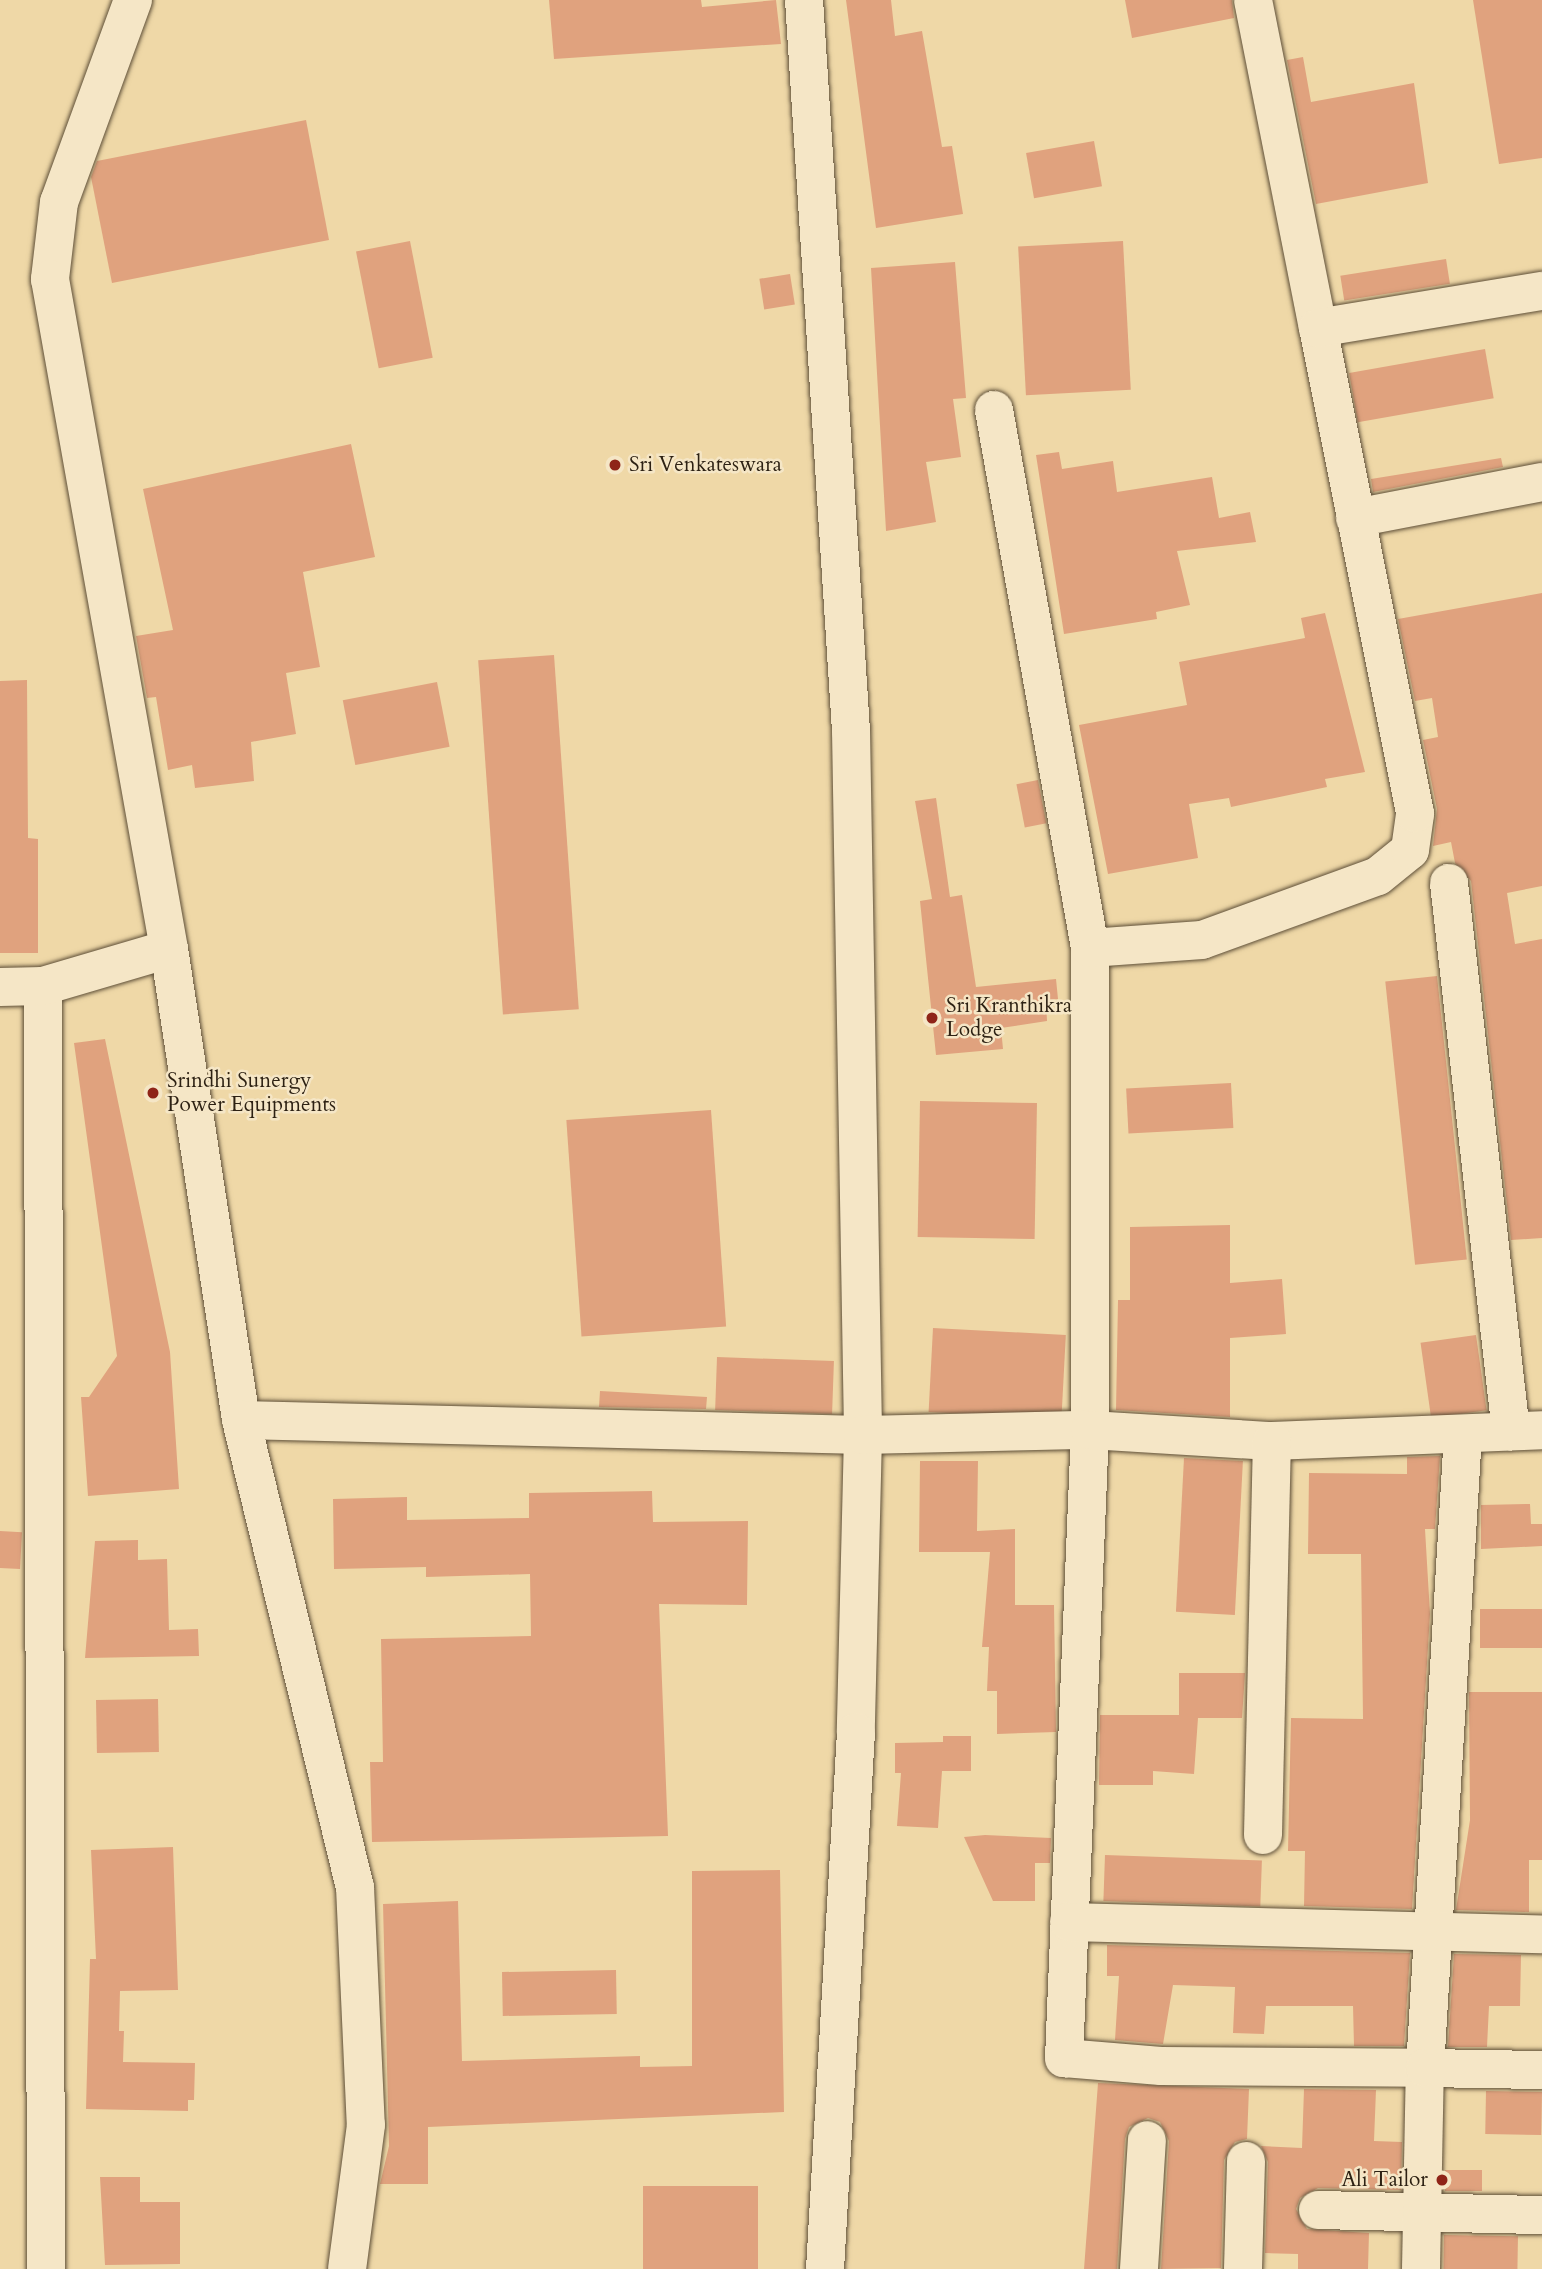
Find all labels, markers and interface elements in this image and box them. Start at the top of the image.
place label: Sri Venkateswara [629,452,782,478]
marker: Sri Venkateswara [607,457,623,473]
place label: Sri Kranthikra Lodge [946,993,1072,1043]
marker: Sri Kranthikra Lodge [924,1010,940,1026]
place label: Srindhi Sunergy Power Equipments [167,1068,336,1118]
marker: Srindhi Sunergy Power Equipments [145,1085,161,1101]
place label: Ali Tailor [1341,2167,1428,2193]
marker: Ali Tailor [1434,2172,1450,2188]

